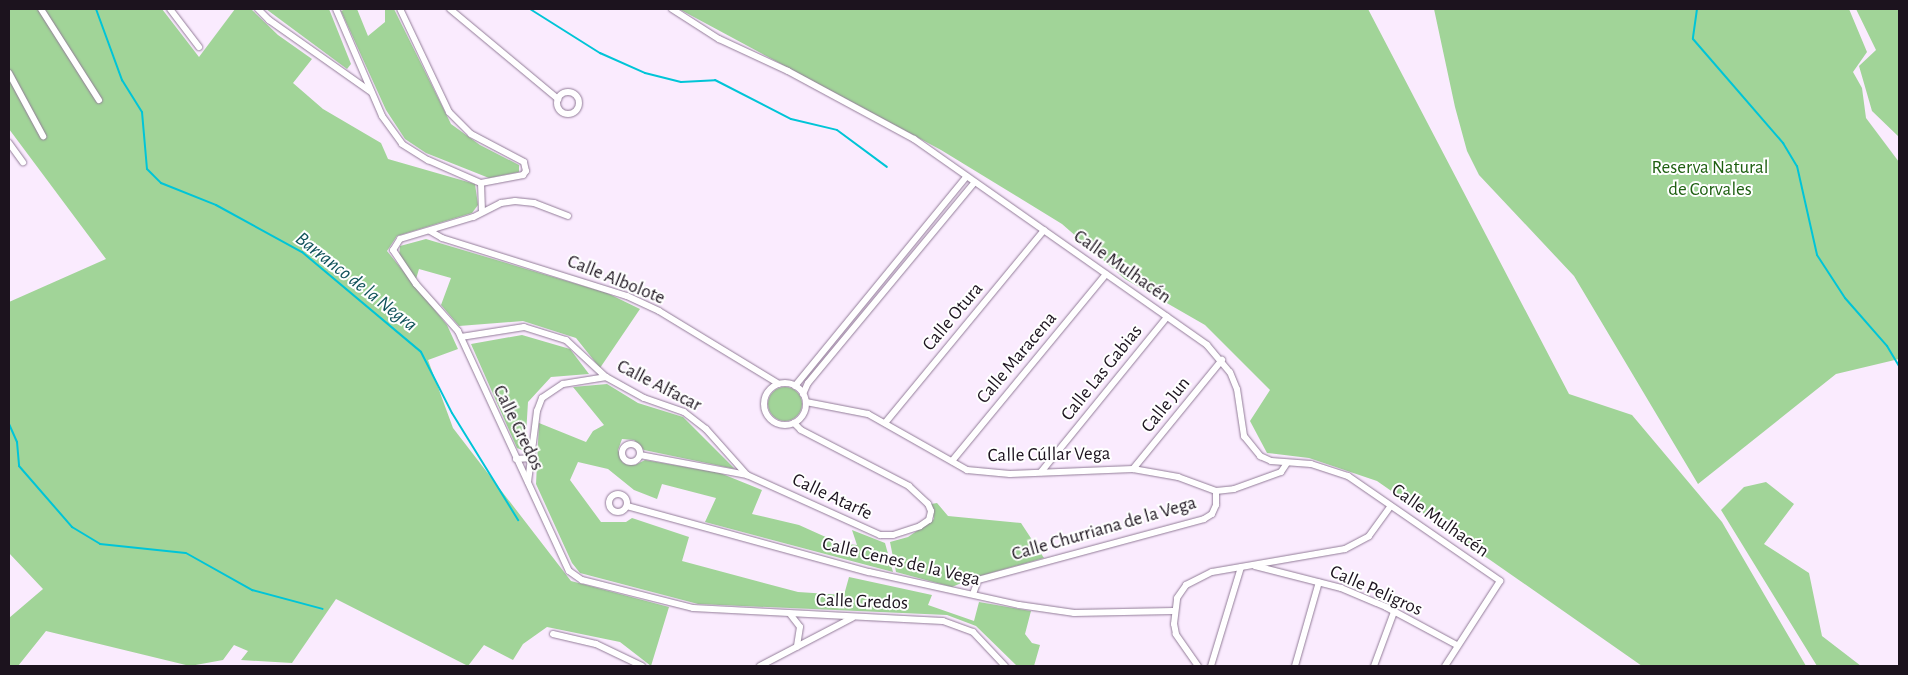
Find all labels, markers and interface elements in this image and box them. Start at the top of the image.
park label: Reserva Natural de Corvales [1652,157,1768,201]
street label: Calle Mulhacén [1069,225,1175,309]
water label: Barranco de la Negra [290,227,422,337]
street label: Calle Albolote [564,250,668,310]
street label: Calle Otura [918,278,988,356]
street label: Calle Maracena [972,308,1062,408]
street label: Calle Las Gabias [1056,320,1148,426]
street label: Calle Alfacar [613,355,705,417]
street label: Calle Jun [1137,373,1195,437]
street label: Calle Gredos [488,382,548,474]
street label: Calle Cúllar Vega [987,443,1111,467]
street label: Calle Atarfe [788,469,876,525]
street label: Calle Mulhacén [1387,479,1493,563]
street label: Calle Churriana de la Vega [1009,492,1199,566]
street label: Calle Cenes de la Vega [820,533,982,591]
street label: Calle Peligros [1326,560,1426,622]
street label: Calle Gredos [816,589,908,615]

